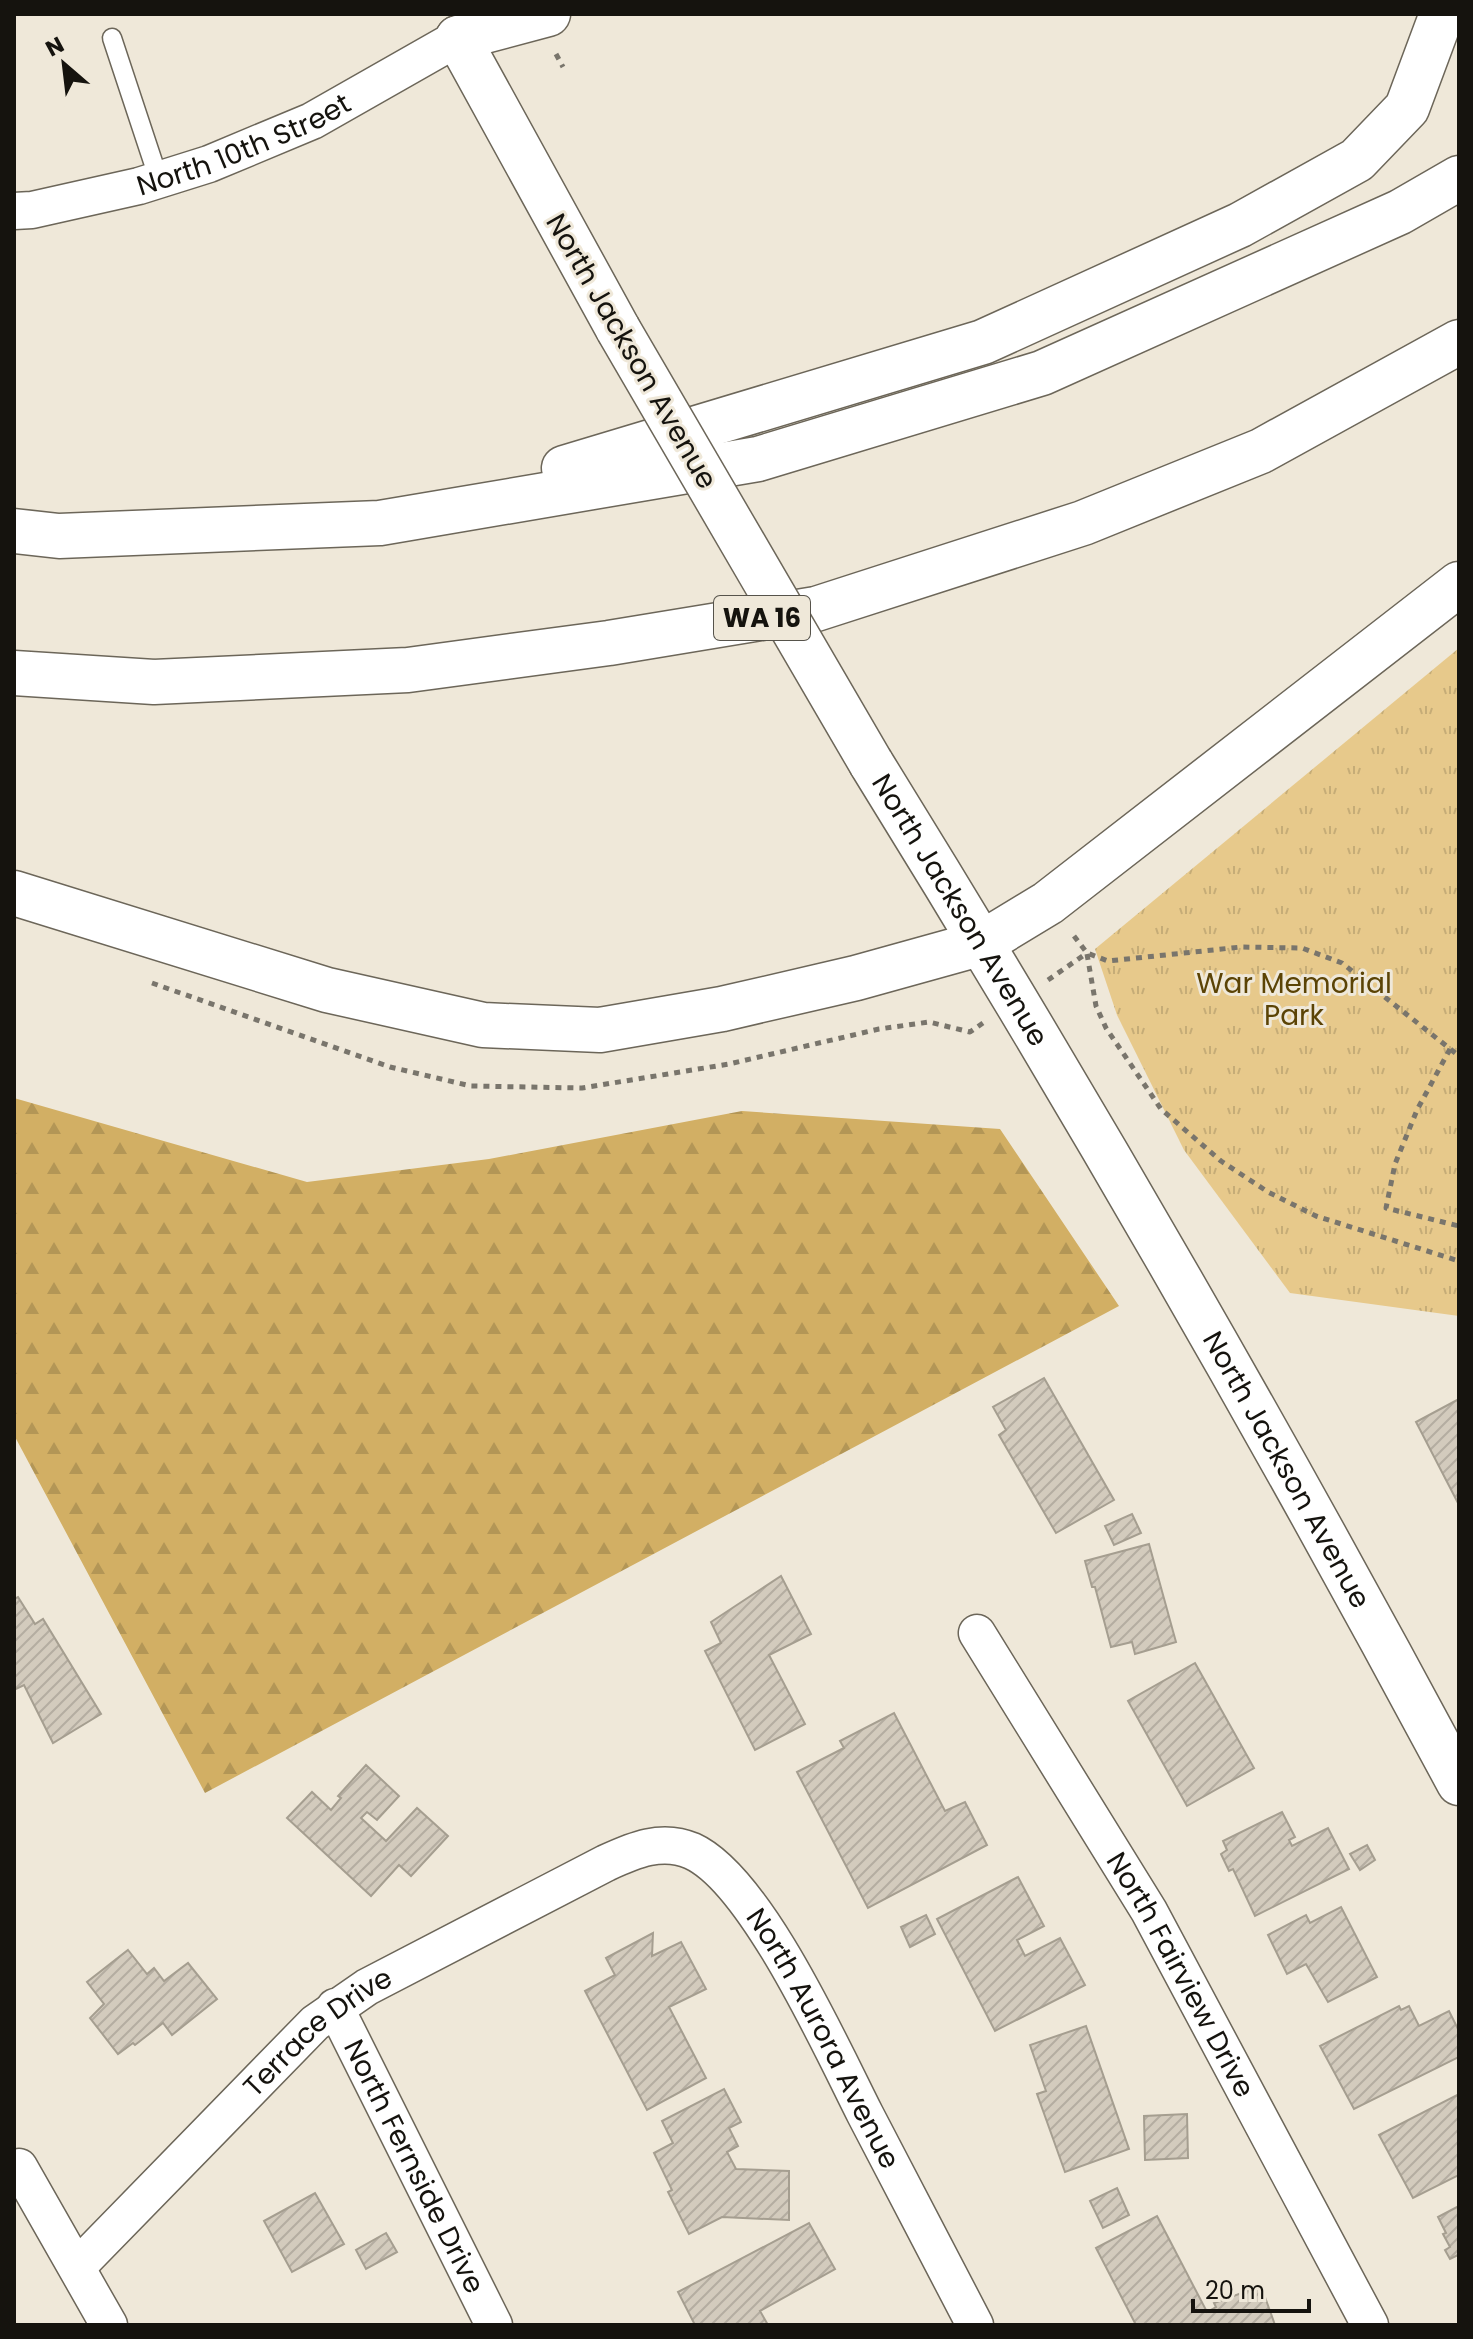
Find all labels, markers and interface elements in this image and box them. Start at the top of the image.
north arrow [24,24,104,104]
text: N [40,29,69,64]
street label: North 10th Street [132,84,358,206]
street label: North Jackson Avenue [537,206,726,496]
road number: WA 16 [714,596,810,640]
street label: North Jackson Avenue [862,767,1058,1054]
park label: War Memorial Park [1196,964,1392,1035]
street label: North Jackson Avenue [1193,1324,1380,1615]
street label: North Fairview Drive [1097,1845,1264,2104]
street label: North Aurora Avenue [737,1900,909,2176]
street label: Terrace Drive [235,1958,399,2105]
street label: North Fernside Drive [334,2033,494,2300]
scale bar [1193,2263,1309,2313]
text: 20 m [1205,2274,1265,2307]

